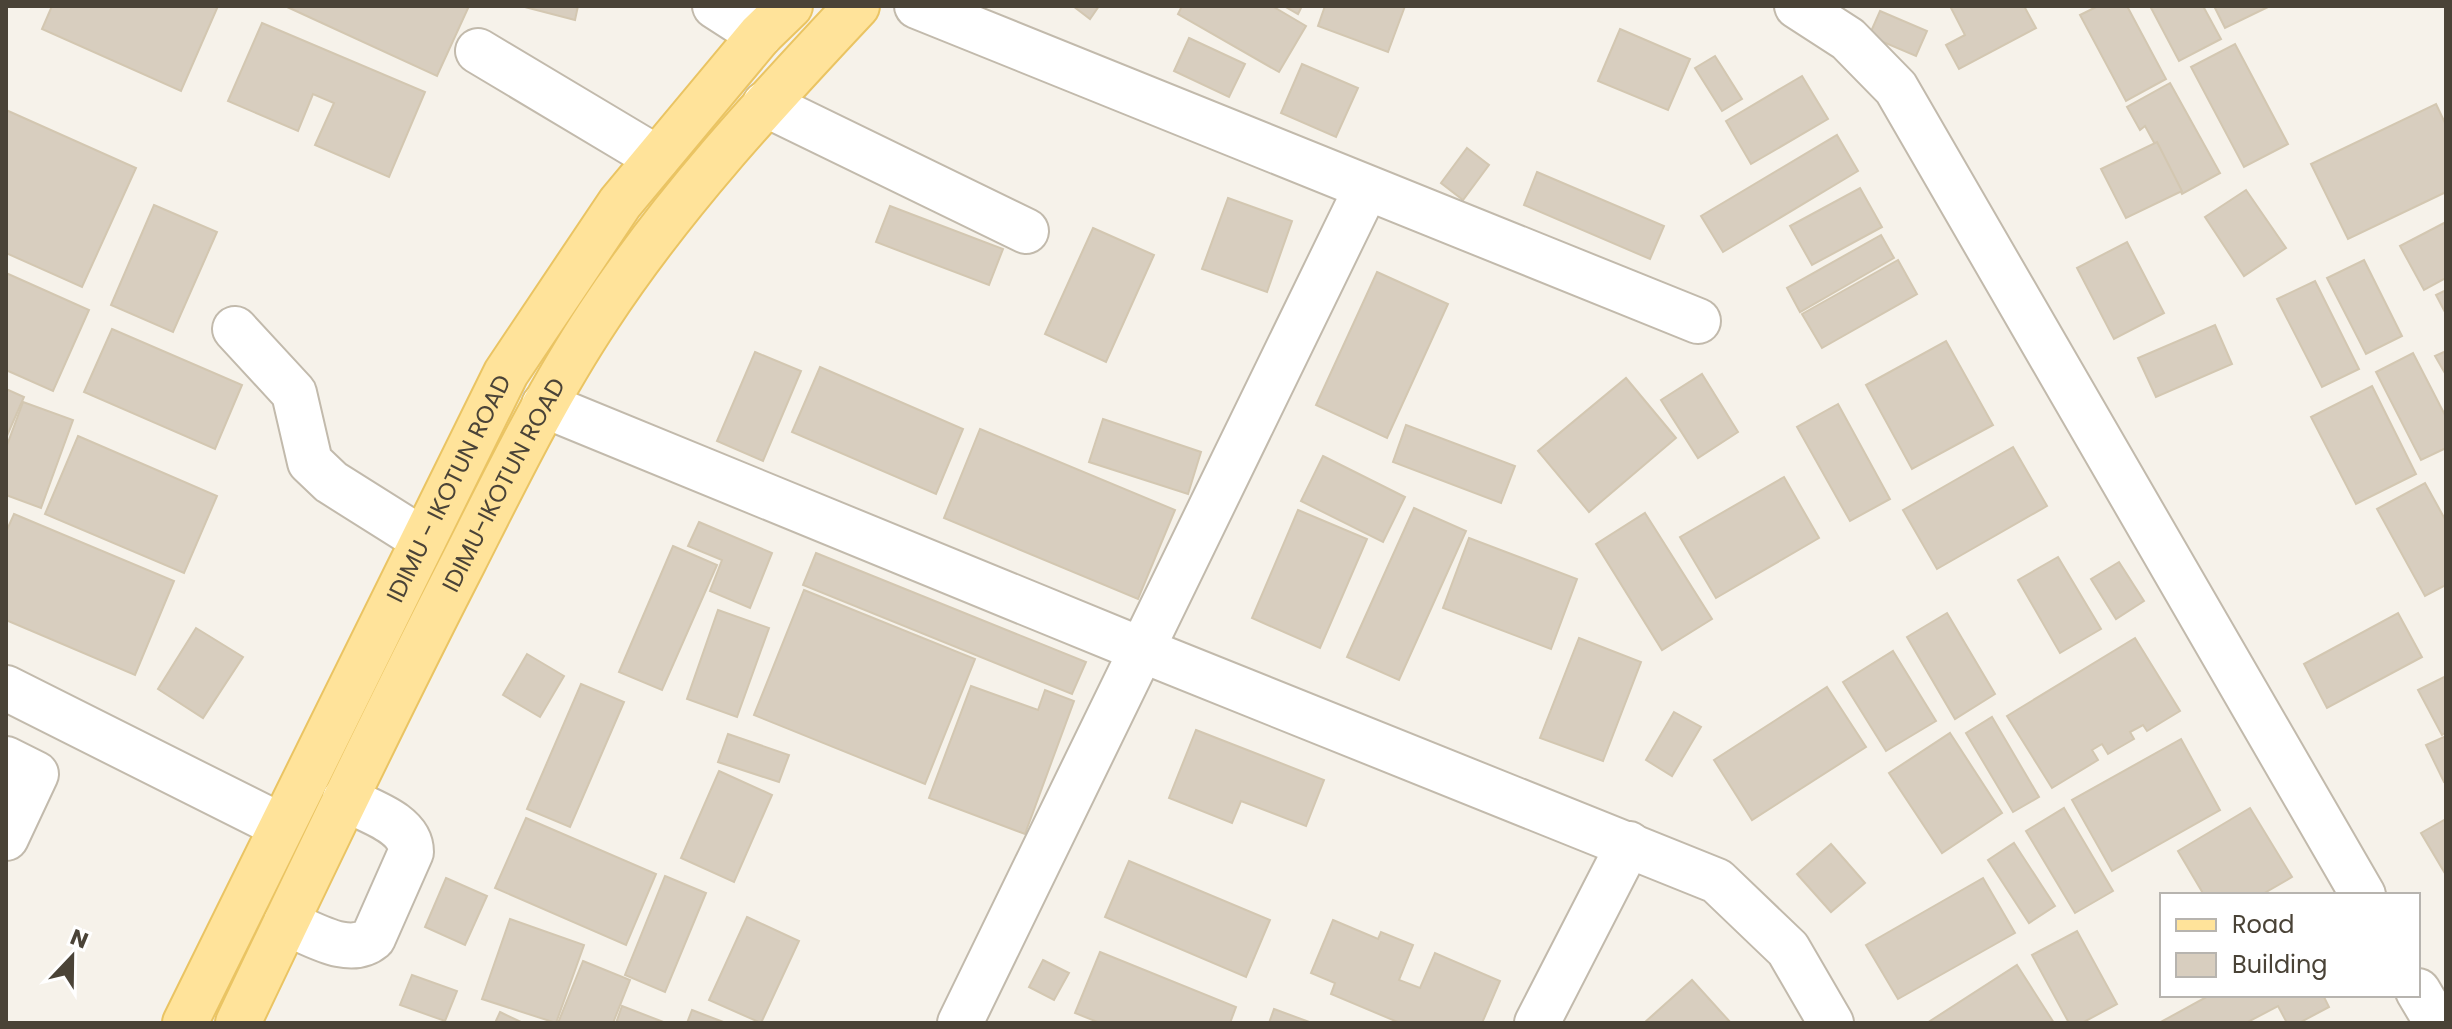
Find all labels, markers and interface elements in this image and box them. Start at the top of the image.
street label: IDIMU - IKOTUN ROAD [378,369,519,608]
street label: IDIMU-IKOTUN ROAD [434,372,573,598]
legend [2160,893,2420,997]
text: Road [2232,908,2294,941]
north arrow [32,917,112,997]
text: N [66,921,93,956]
text: Building [2232,948,2328,981]

